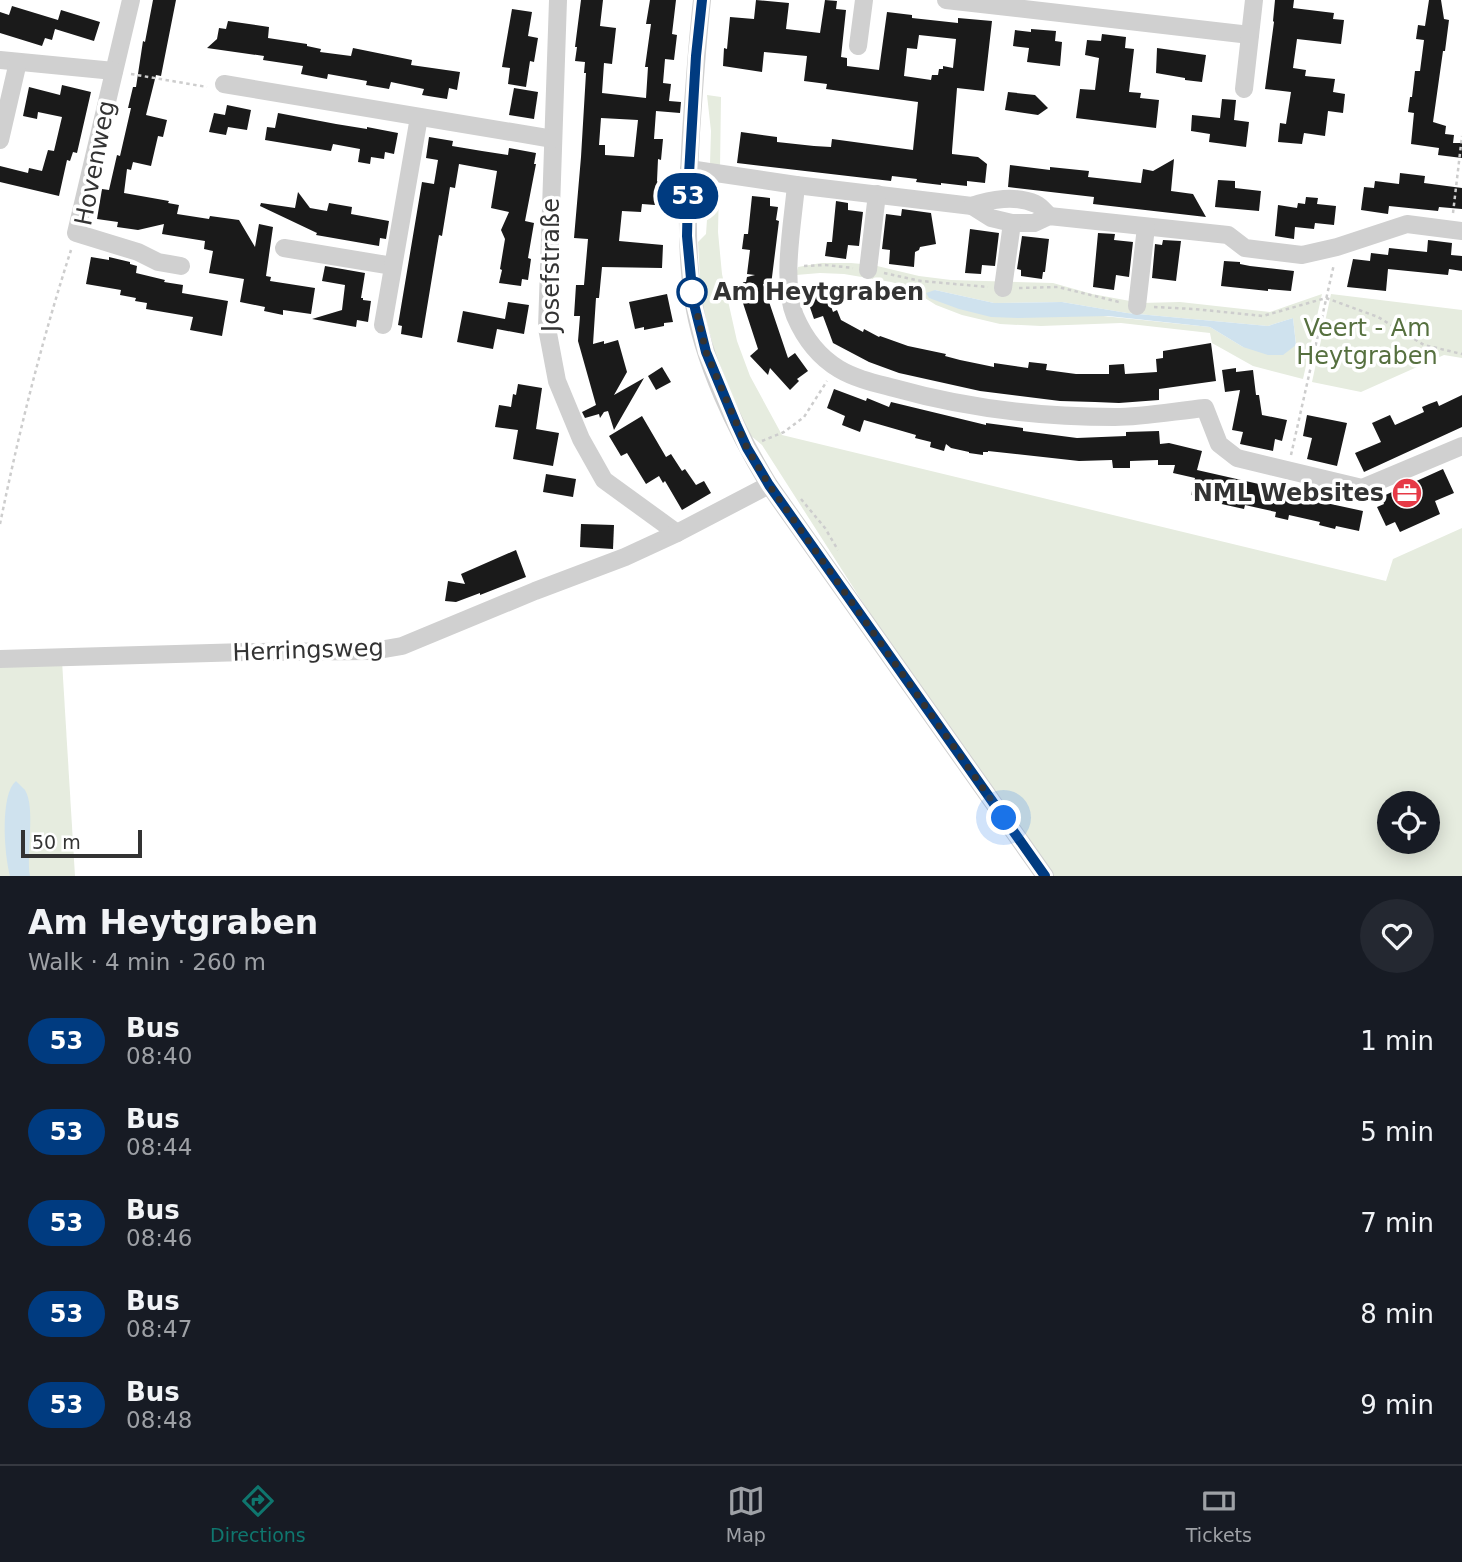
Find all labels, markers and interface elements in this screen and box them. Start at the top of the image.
street label: Hovenweg [69,98,121,228]
line badge: 53 [656,173,720,219]
text: 53 [671,182,705,210]
street label: Josefstraße [537,198,565,334]
marker: Am Heytgraben [677,277,707,307]
place label: Am Heytgraben [713,278,924,306]
park label: Veert - Am Heytgraben [1296,314,1438,370]
office icon: NML Websites [1390,476,1424,510]
place label: NML Websites [1193,479,1384,507]
street label: Herringsweg [232,633,384,667]
map controls [1377,791,1440,854]
button: locate [1377,791,1440,854]
your location [986,800,1021,835]
scale bar [21,827,142,859]
text: 50 m [32,831,81,853]
button: heart [1360,899,1434,973]
text: Am Heytgraben [28,903,318,942]
text: Walk · 4 min · 260 m [28,949,266,975]
text: Bus [126,1013,180,1043]
text: 1 min [1360,1026,1434,1056]
text: 53 [50,1027,83,1055]
text: 08:40 [126,1043,192,1069]
text: Bus [126,1104,180,1134]
text: 5 min [1360,1117,1434,1147]
text: 53 [50,1118,83,1146]
text: 08:44 [126,1134,192,1160]
text: Bus [126,1195,180,1225]
text: 7 min [1360,1208,1434,1238]
text: 53 [50,1209,83,1237]
text: 08:46 [126,1225,192,1251]
text: Bus [126,1286,180,1316]
text: 8 min [1360,1299,1434,1329]
text: 53 [50,1300,83,1328]
text: 08:47 [126,1316,192,1342]
text: Bus [126,1377,180,1407]
text: 9 min [1360,1390,1434,1420]
text: 53 [50,1391,83,1419]
text: 08:48 [126,1407,192,1433]
tab: Directions [210,1482,306,1546]
tab: Map [726,1482,766,1546]
tab: Tickets [1186,1482,1252,1546]

